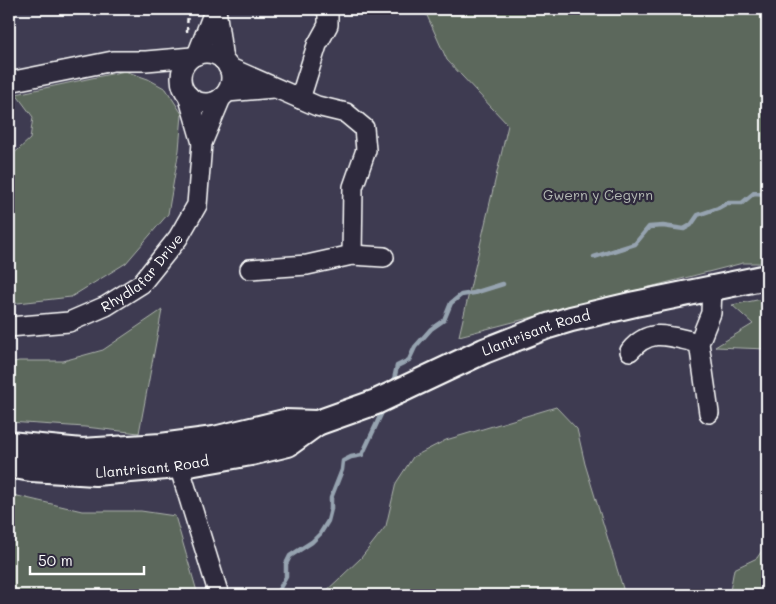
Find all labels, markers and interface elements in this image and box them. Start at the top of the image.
park label: Gwern y Cegyrn [543,185,653,204]
street label: Rhydlafar Drive [98,229,187,316]
street label: Llantrisant Road [479,305,592,360]
street label: Llantrisant Road [95,451,210,482]
scale bar [30,544,144,576]
text: 50 m [38,550,73,570]

